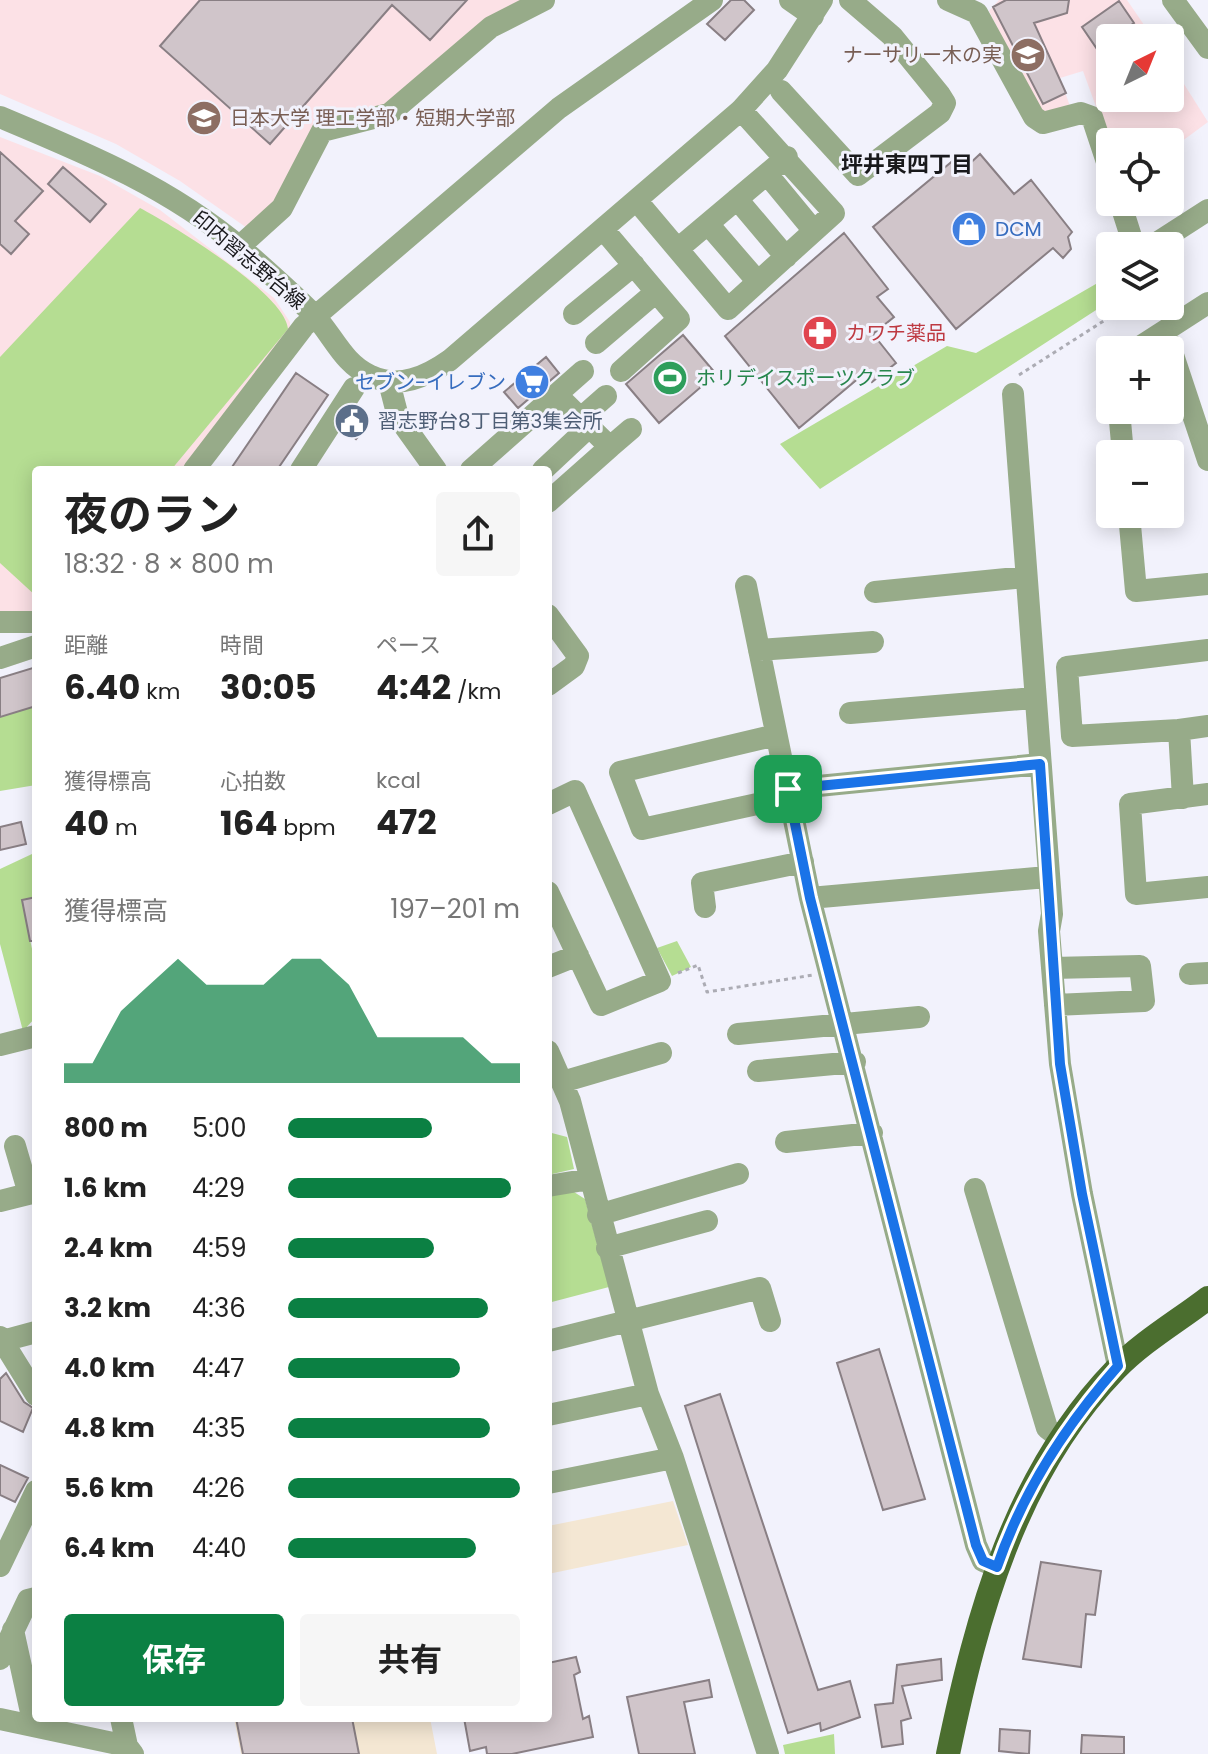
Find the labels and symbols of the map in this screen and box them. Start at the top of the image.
north arrow [1096,24,1184,112]
school or university icon: ナーサリー木の実 [1009,36,1047,74]
place label: ナーサリー木の実 [842,41,1002,69]
school or university icon: 日本大学 理工学部・短期大学部 [185,99,223,137]
place label: 日本大学 理工学部・短期大学部 [230,104,515,132]
district label: 坪井東四丁目 [841,149,973,180]
street label: 印内習志野台線 [186,204,312,316]
shop icon: DCM [950,210,988,248]
place label: DCM [995,215,1042,243]
pharmacy icon: カワチ薬品 [801,314,839,352]
place label: カワチ薬品 [846,319,946,347]
sports icon: ホリデイスポーツクラブ [651,359,689,397]
supermarket icon: セブン-イレブン [513,363,551,401]
place label: ホリデイスポーツクラブ [696,364,915,392]
place label: セブン-イレブン [355,368,506,396]
public building icon: 習志野台8丁目第3集会所 [333,402,371,440]
place label: 習志野台8丁目第3集会所 [378,407,602,435]
pin [754,755,822,823]

